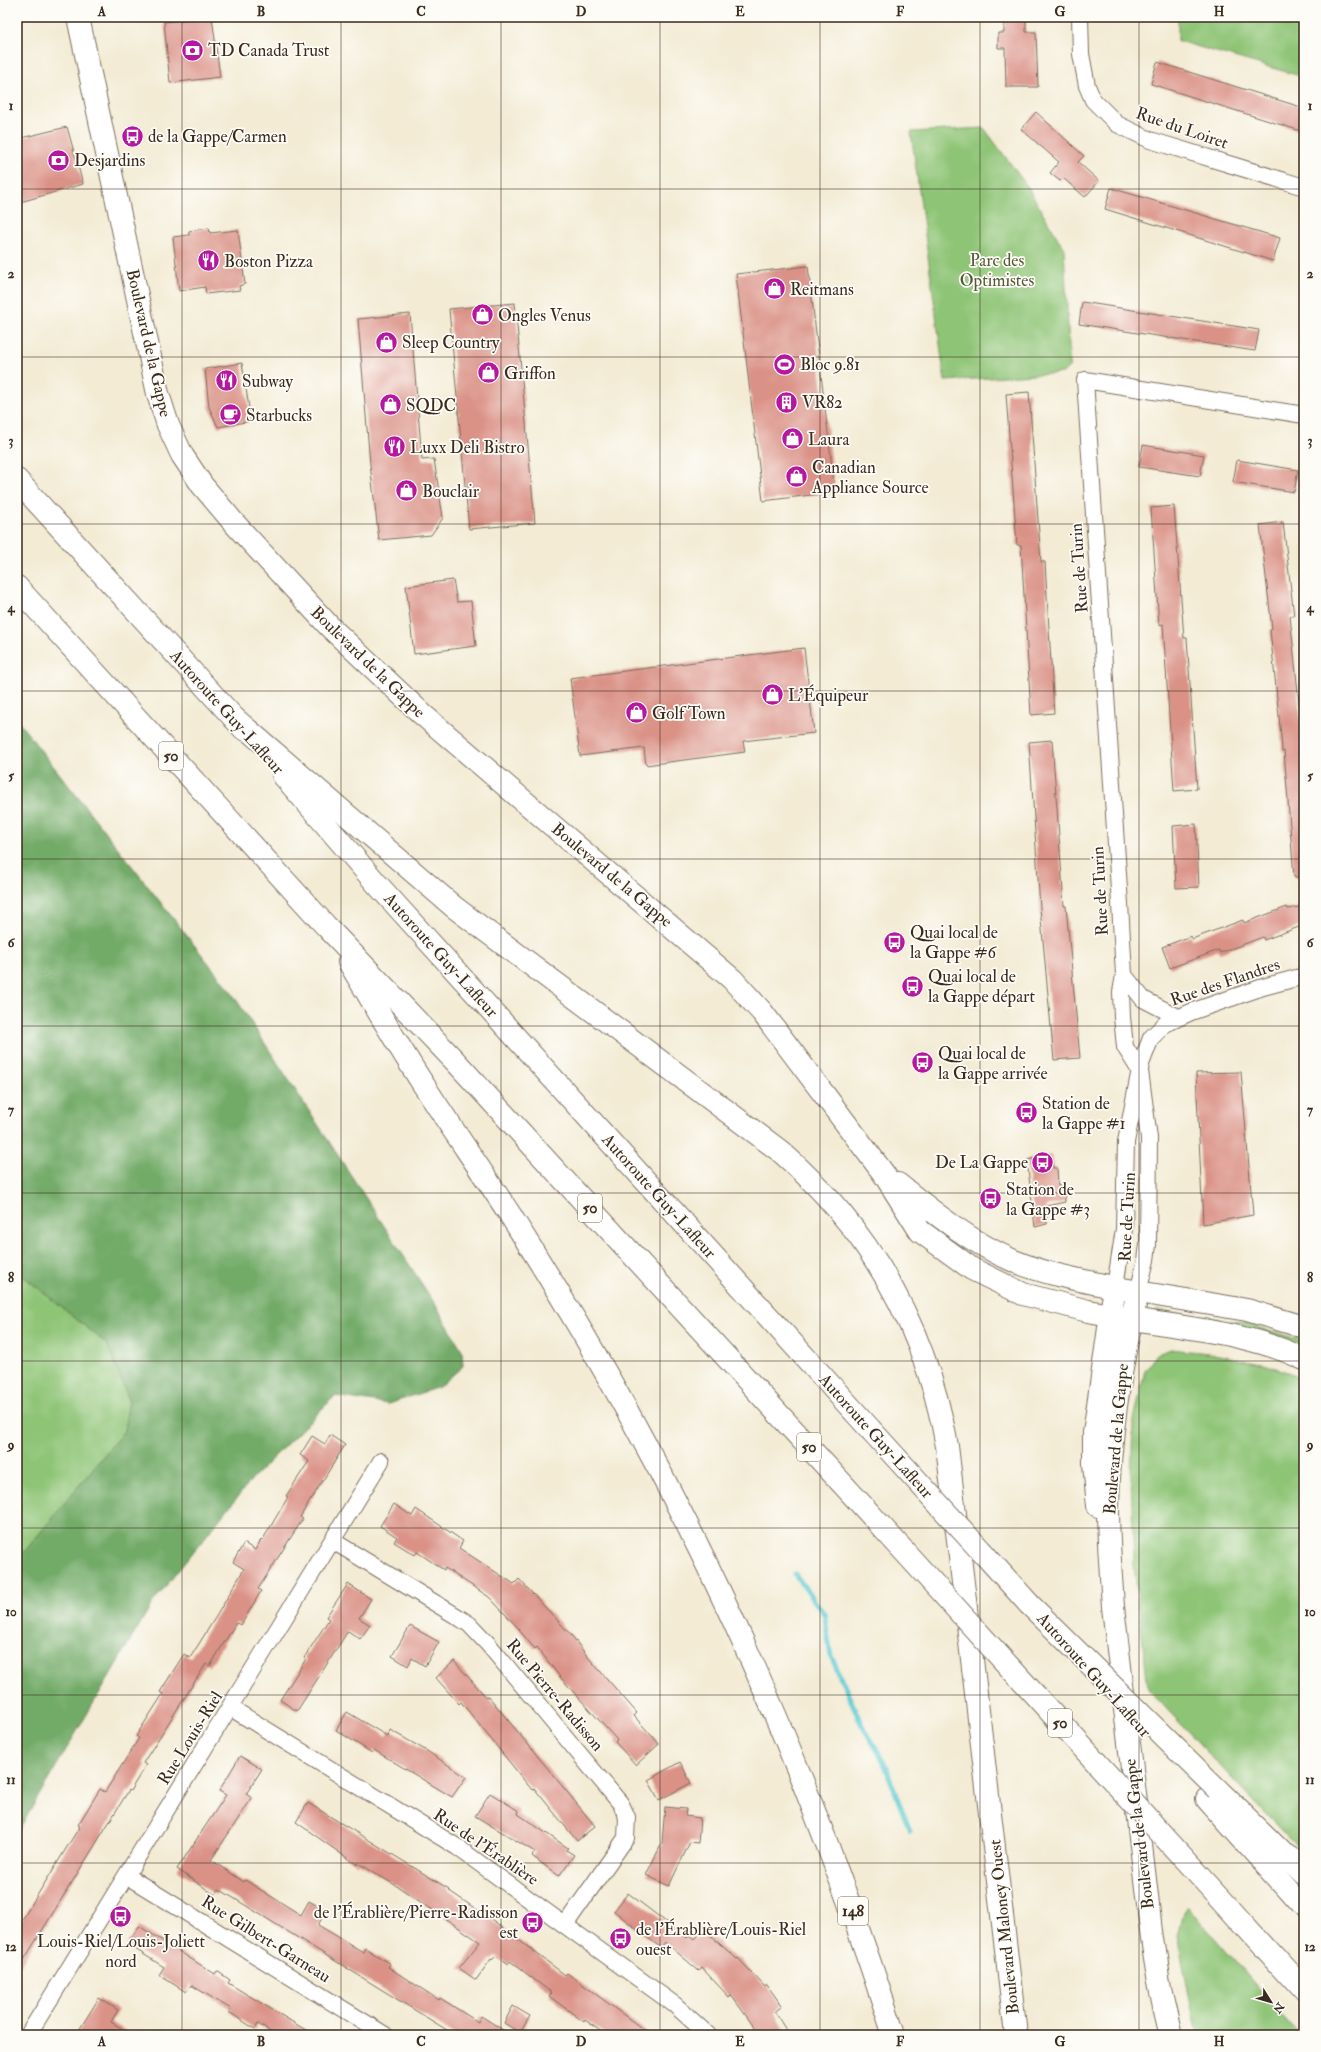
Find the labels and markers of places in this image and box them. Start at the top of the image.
bank icon: TD Canada Trust [179,37,205,63]
place label: TD Canada Trust [208,40,330,61]
bus stop icon: de la Gappe/Carmen [119,123,145,149]
place label: de la Gappe/Carmen [148,126,287,148]
bank icon: Desjardins [45,147,71,173]
place label: Desjardins [74,150,146,171]
restaurant icon: Boston Pizza [196,248,222,274]
place label: Boston Pizza [224,251,314,272]
shop icon: Reitmans [761,276,787,302]
place label: Reitmans [790,279,854,300]
shop icon: Ongles Venus [469,302,495,328]
place label: Ongles Venus [498,305,591,326]
shop icon: Sleep Country [373,329,399,355]
place label: Sleep Country [402,332,500,354]
sports icon: Bloc 9.81 [771,351,797,377]
place label: Bloc 9.81 [800,354,860,375]
shop icon: Griffon [475,360,501,386]
place label: Griffon [504,363,556,384]
restaurant icon: Subway [213,368,239,394]
place label: Subway [242,371,294,393]
building icon: VR82 [774,389,800,415]
shop icon: SQDC [378,392,404,418]
place label: VR82 [802,392,843,413]
place label: SQDC [406,395,456,416]
cafe icon: Starbucks [218,402,244,428]
place label: Starbucks [246,405,312,426]
shop icon: Laura [779,426,805,452]
place label: Laura [808,429,850,450]
restaurant icon: Luxx Deli Bistro [382,434,408,460]
place label: Luxx Deli Bistro [410,437,525,458]
place label: Canadian Appliance Source [811,457,929,499]
shop icon: Canadian Appliance Source [784,464,810,490]
shop icon: Bouclair [393,478,419,504]
place label: Bouclair [422,481,480,502]
shop icon: L'Équipeur [760,682,786,708]
place label: L'Équipeur [788,684,869,707]
shop icon: Golf Town [624,700,650,726]
place label: Golf Town [652,703,726,724]
place label: Quai local de la Gappe #6 [910,922,998,964]
bus stop icon: Quai local de la Gappe #6 [881,929,907,955]
place label: Quai local de la Gappe départ [928,966,1035,1008]
bus stop icon: Quai local de la Gappe départ [899,973,925,999]
place label: Quai local de la Gappe arrivée [938,1043,1048,1085]
bus stop icon: Quai local de la Gappe arrivée [909,1050,935,1076]
place label: Station de la Gappe #1 [1042,1093,1126,1135]
bus stop icon: Station de la Gappe #1 [1014,1100,1040,1126]
bus stop icon: De La Gappe [1030,1149,1056,1175]
place label: De La Gappe [935,1152,1028,1174]
place label: Station de la Gappe #3 [1006,1179,1090,1221]
bus stop icon: Station de la Gappe #3 [978,1186,1004,1212]
place label: de l'Érablière/Pierre-Radisson est [314,1901,518,1943]
bus stop icon: Louis-Riel/Louis-Joliett nord [108,1904,134,1930]
bus stop icon: de l'Érablière/Pierre-Radisson est [520,1909,546,1935]
place label: de l'Érablière/Louis-Riel ouest [636,1918,807,1960]
bus stop icon: de l'Érablière/Louis-Riel ouest [608,1926,634,1952]
place label: Louis-Riel/Louis-Joliett nord [37,1931,205,1972]

